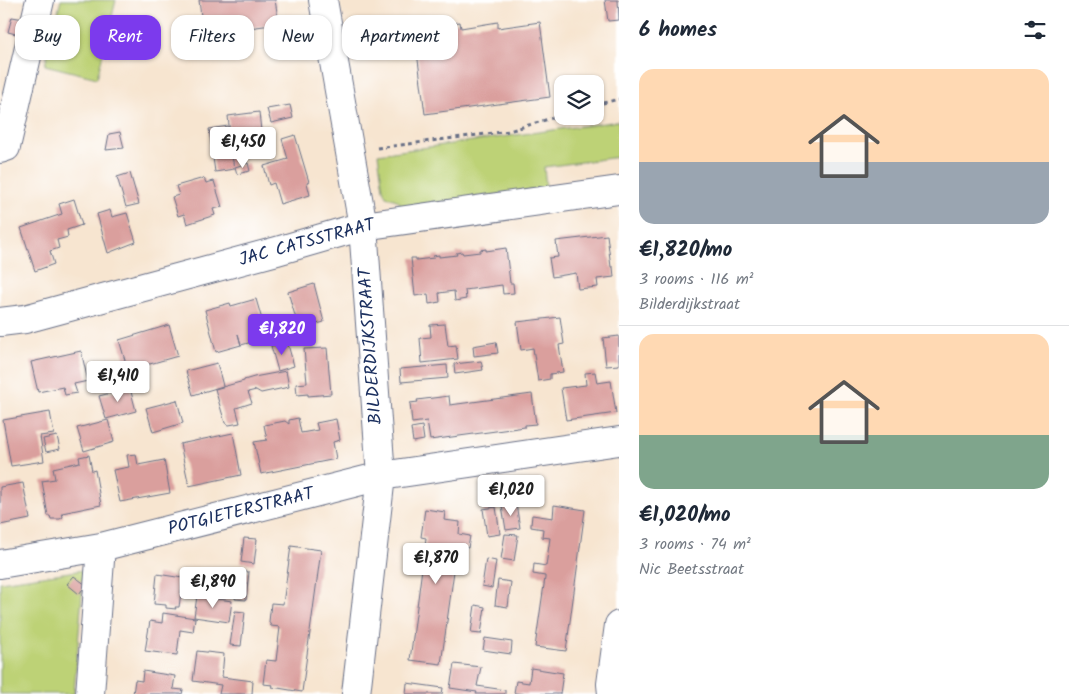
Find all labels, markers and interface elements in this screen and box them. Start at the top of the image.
text: 6 homes [639,14,717,47]
chip: Buy [15,15,80,60]
chip: Rent [90,15,161,60]
chip: Filters [171,15,254,60]
chip: New [264,15,332,60]
chip: Apartment [342,15,458,60]
icon: filters [1021,16,1049,44]
map controls [554,75,604,125]
button: layers [554,75,604,125]
icon: home [799,101,889,191]
pin: €1,450 [202,126,284,169]
text: €1,450 [221,130,265,155]
street label: JAC CATSSTRAAT [236,211,379,275]
text: €1,820/mo [639,234,732,267]
street label: BILDERDIJKSTRAAT [351,265,391,425]
text: 3 rooms · 116 m² [639,267,754,292]
text: Bilderdijkstraat [639,292,740,317]
pin: €1,820 [241,314,323,356]
text: €1,820 [259,317,305,342]
pin: €1,410 [77,360,159,403]
text: €1,410 [98,364,138,389]
icon: home [799,367,889,457]
pin: €1,020 [470,474,552,517]
text: €1,020 [489,478,533,503]
street label: POTGIETERSTRAAT [165,480,318,544]
text: €1,020/mo [639,499,731,532]
text: 3 rooms · 74 m² [639,532,751,557]
pin: €1,870 [395,542,477,585]
text: €1,870 [414,546,458,571]
text: Nic Beetsstraat [639,557,744,582]
pin: €1,890 [172,566,254,609]
text: €1,890 [191,570,235,595]

